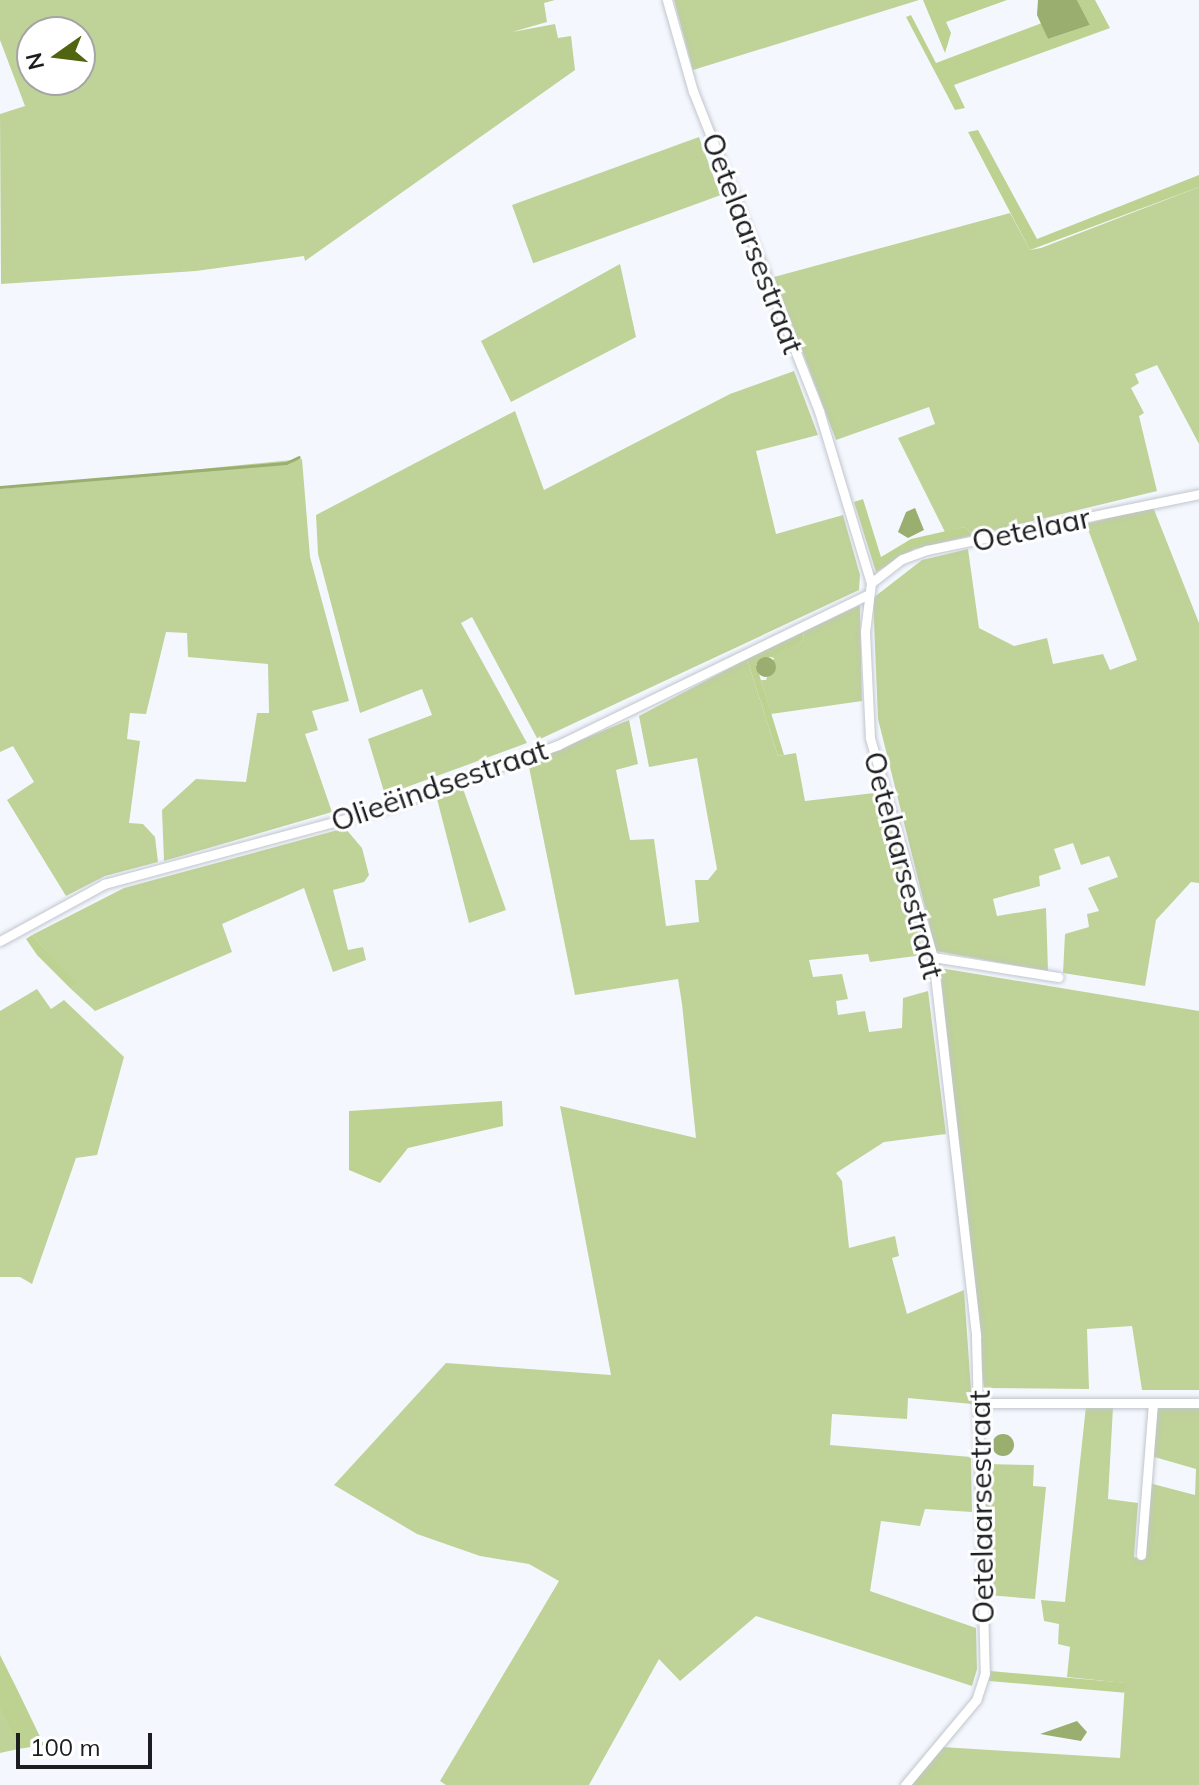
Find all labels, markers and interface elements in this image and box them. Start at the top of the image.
north arrow [16,16,96,96]
text: N [19,50,50,73]
street label: Oetelaarsestraat [694,127,812,359]
street label: Oetelaar [968,499,1094,559]
street label: Olieëindsestraat [326,731,552,839]
street label: Oetelaarsestraat [856,747,952,983]
street label: Oetelaarsestraat [961,1390,1001,1624]
scale bar [20,1717,156,1767]
text: 100 m [30,1732,101,1762]

